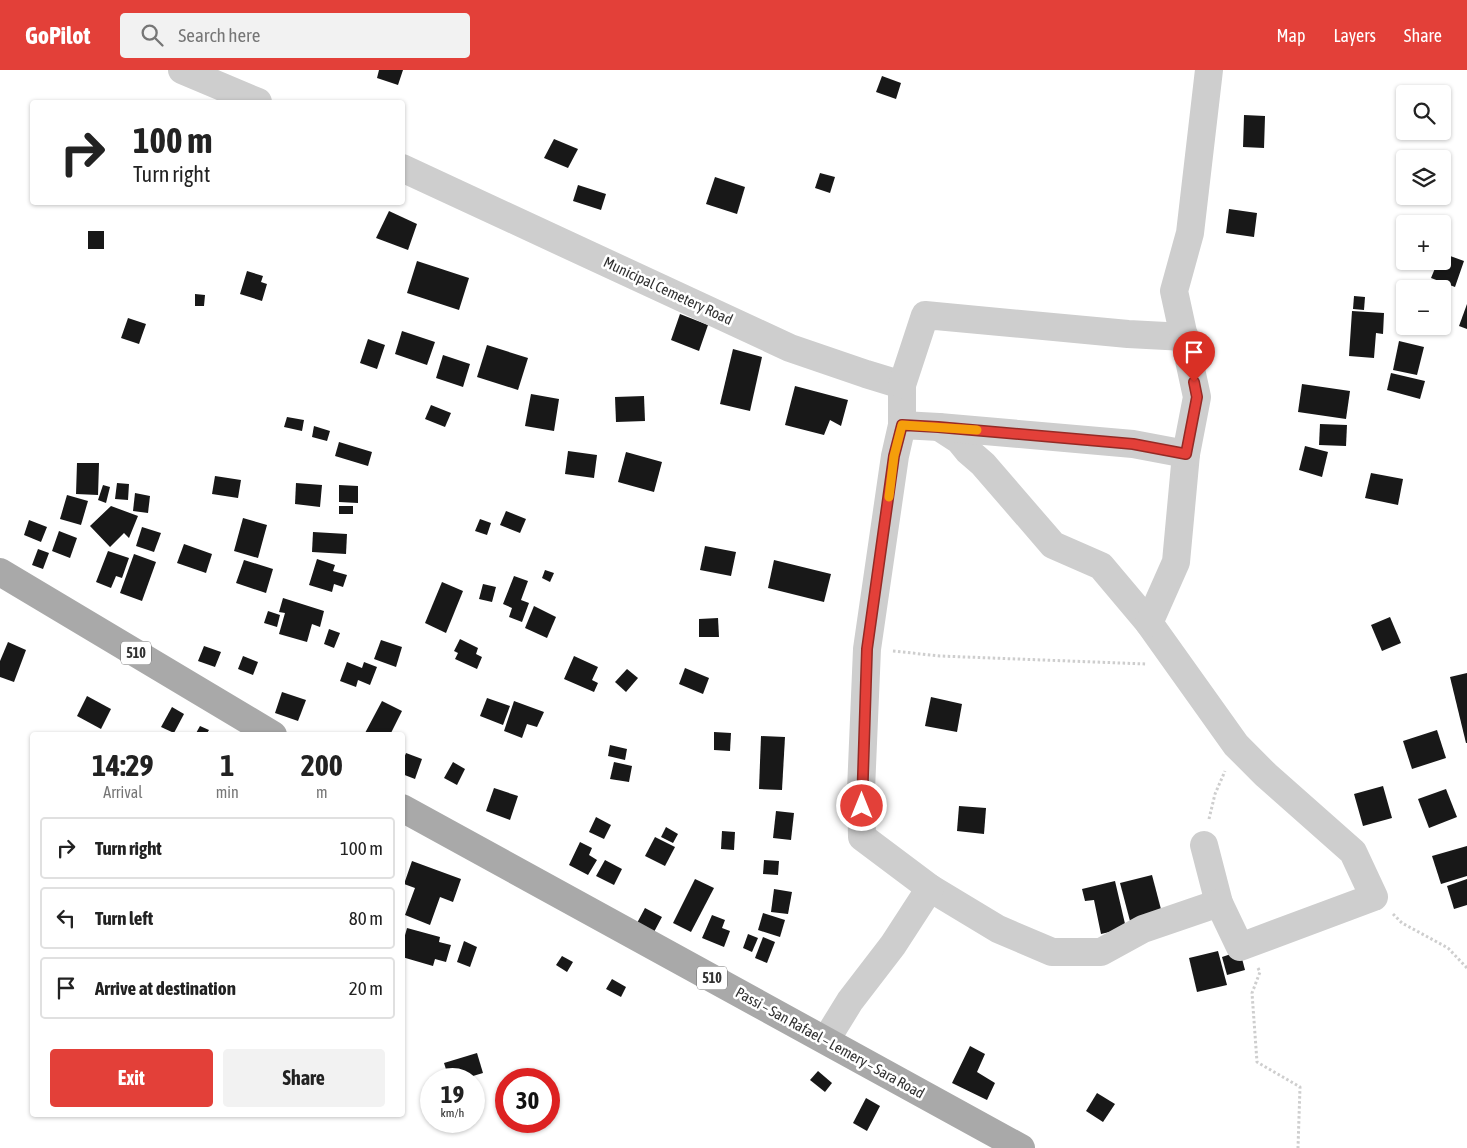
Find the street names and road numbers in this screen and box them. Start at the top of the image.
street label: Municipal Cemetery Road [601,253,736,328]
road number: 510 [121,642,151,664]
road number: 510 [697,966,727,990]
street label: Passi – San Rafael – Lemery – Sara Road [733,983,928,1102]

